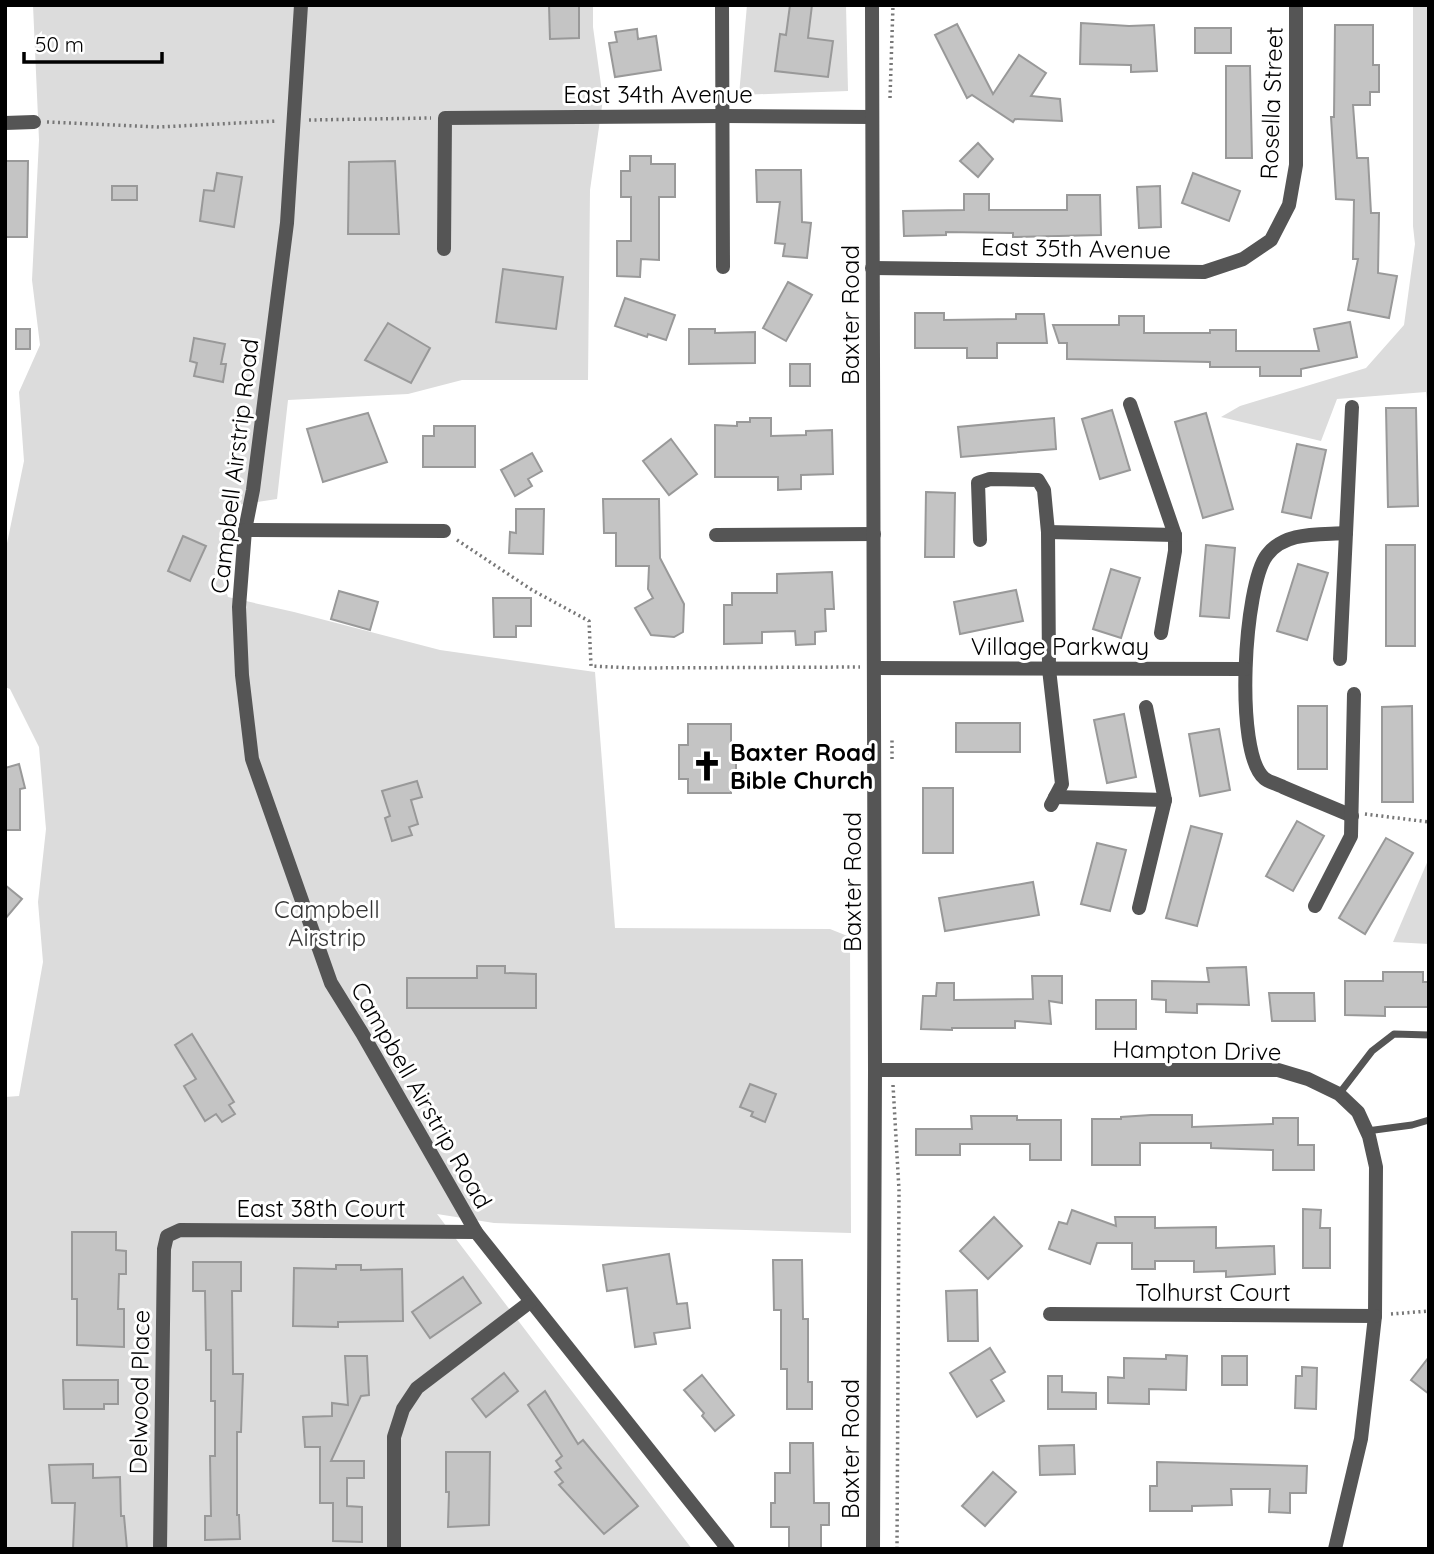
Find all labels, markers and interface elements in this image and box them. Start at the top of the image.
scale bar [24,21,163,65]
street label: Rosella Street [1253,26,1289,180]
text: 50 m [35,31,84,57]
street label: East 34th Avenue [563,79,753,109]
street label: East 35th Avenue [981,231,1171,265]
street label: Baxter Road [835,245,865,385]
street label: Campbell Airstrip Road [203,337,265,595]
street label: Village Parkway [971,631,1149,661]
place label: Baxter Road Bible Church [730,737,876,795]
church icon: Baxter Road Bible Church [690,749,724,783]
street label: Baxter Road [837,812,867,952]
park label: Campbell Airstrip [274,894,380,952]
street label: Campbell Airstrip Road [345,976,499,1214]
street label: Hampton Drive [1112,1034,1282,1066]
street label: East 38th Court [236,1193,406,1223]
street label: Tolhurst Court [1135,1277,1291,1307]
street label: Delwood Place [123,1309,155,1475]
street label: Baxter Road [835,1379,865,1519]

